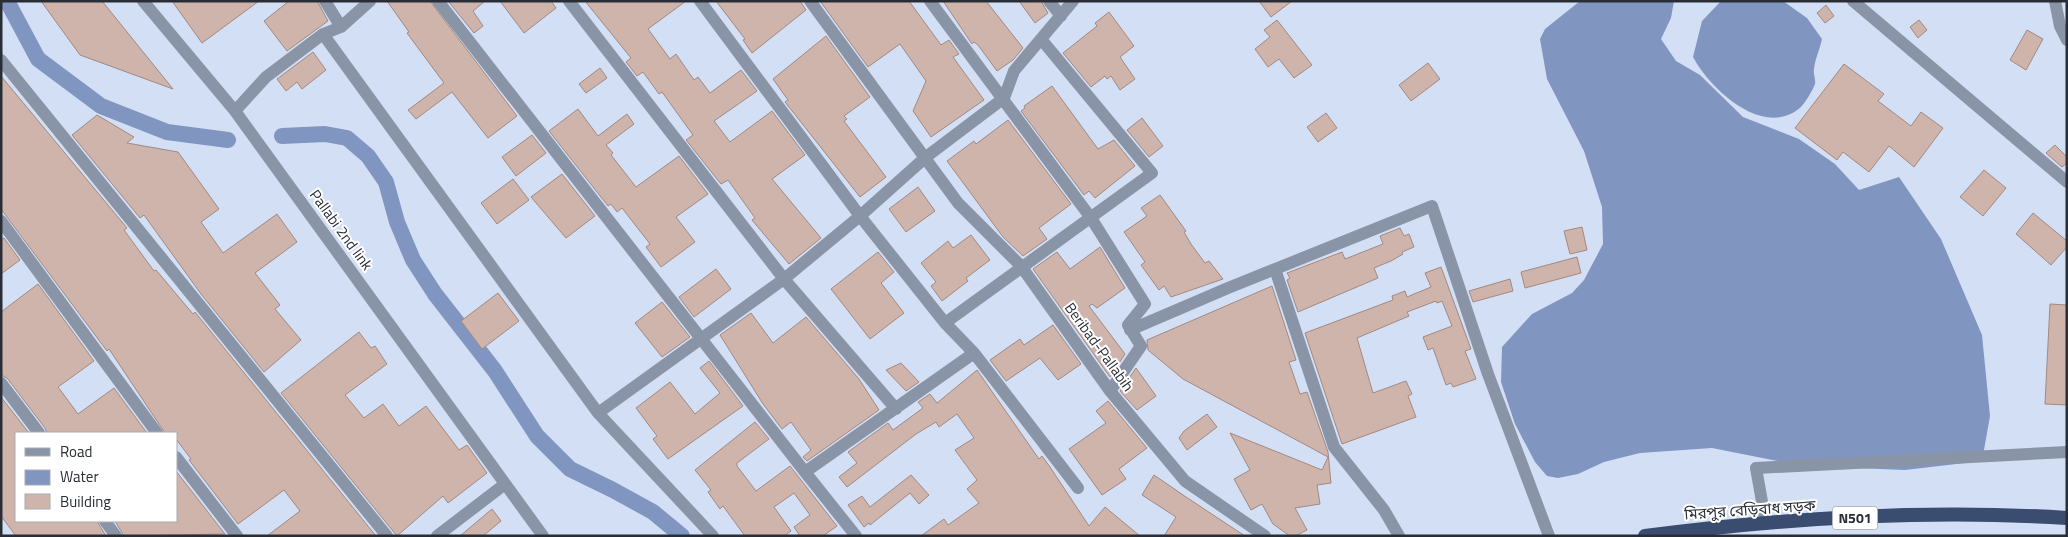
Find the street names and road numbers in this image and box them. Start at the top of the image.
street label: Pallabi 2nd link [304,185,379,275]
street label: Beribad-Pallabih [1059,297,1140,396]
street label: মিরপুর বেড়িবাধ সড়ক [1683,493,1817,526]
road number: N501 [1832,506,1878,530]

